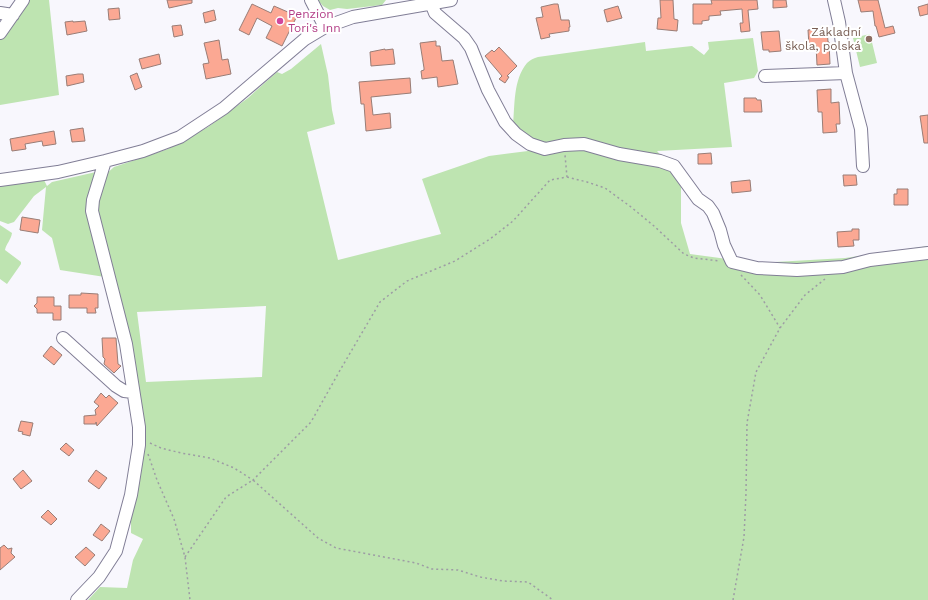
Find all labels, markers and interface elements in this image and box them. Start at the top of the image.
place label: Penzion Tori's Inn [288,7,341,35]
marker: Penzion Tori's Inn [275,16,285,26]
place label: Základní škola, polská [785,25,861,53]
marker: Základní škola, polská [864,34,874,44]

